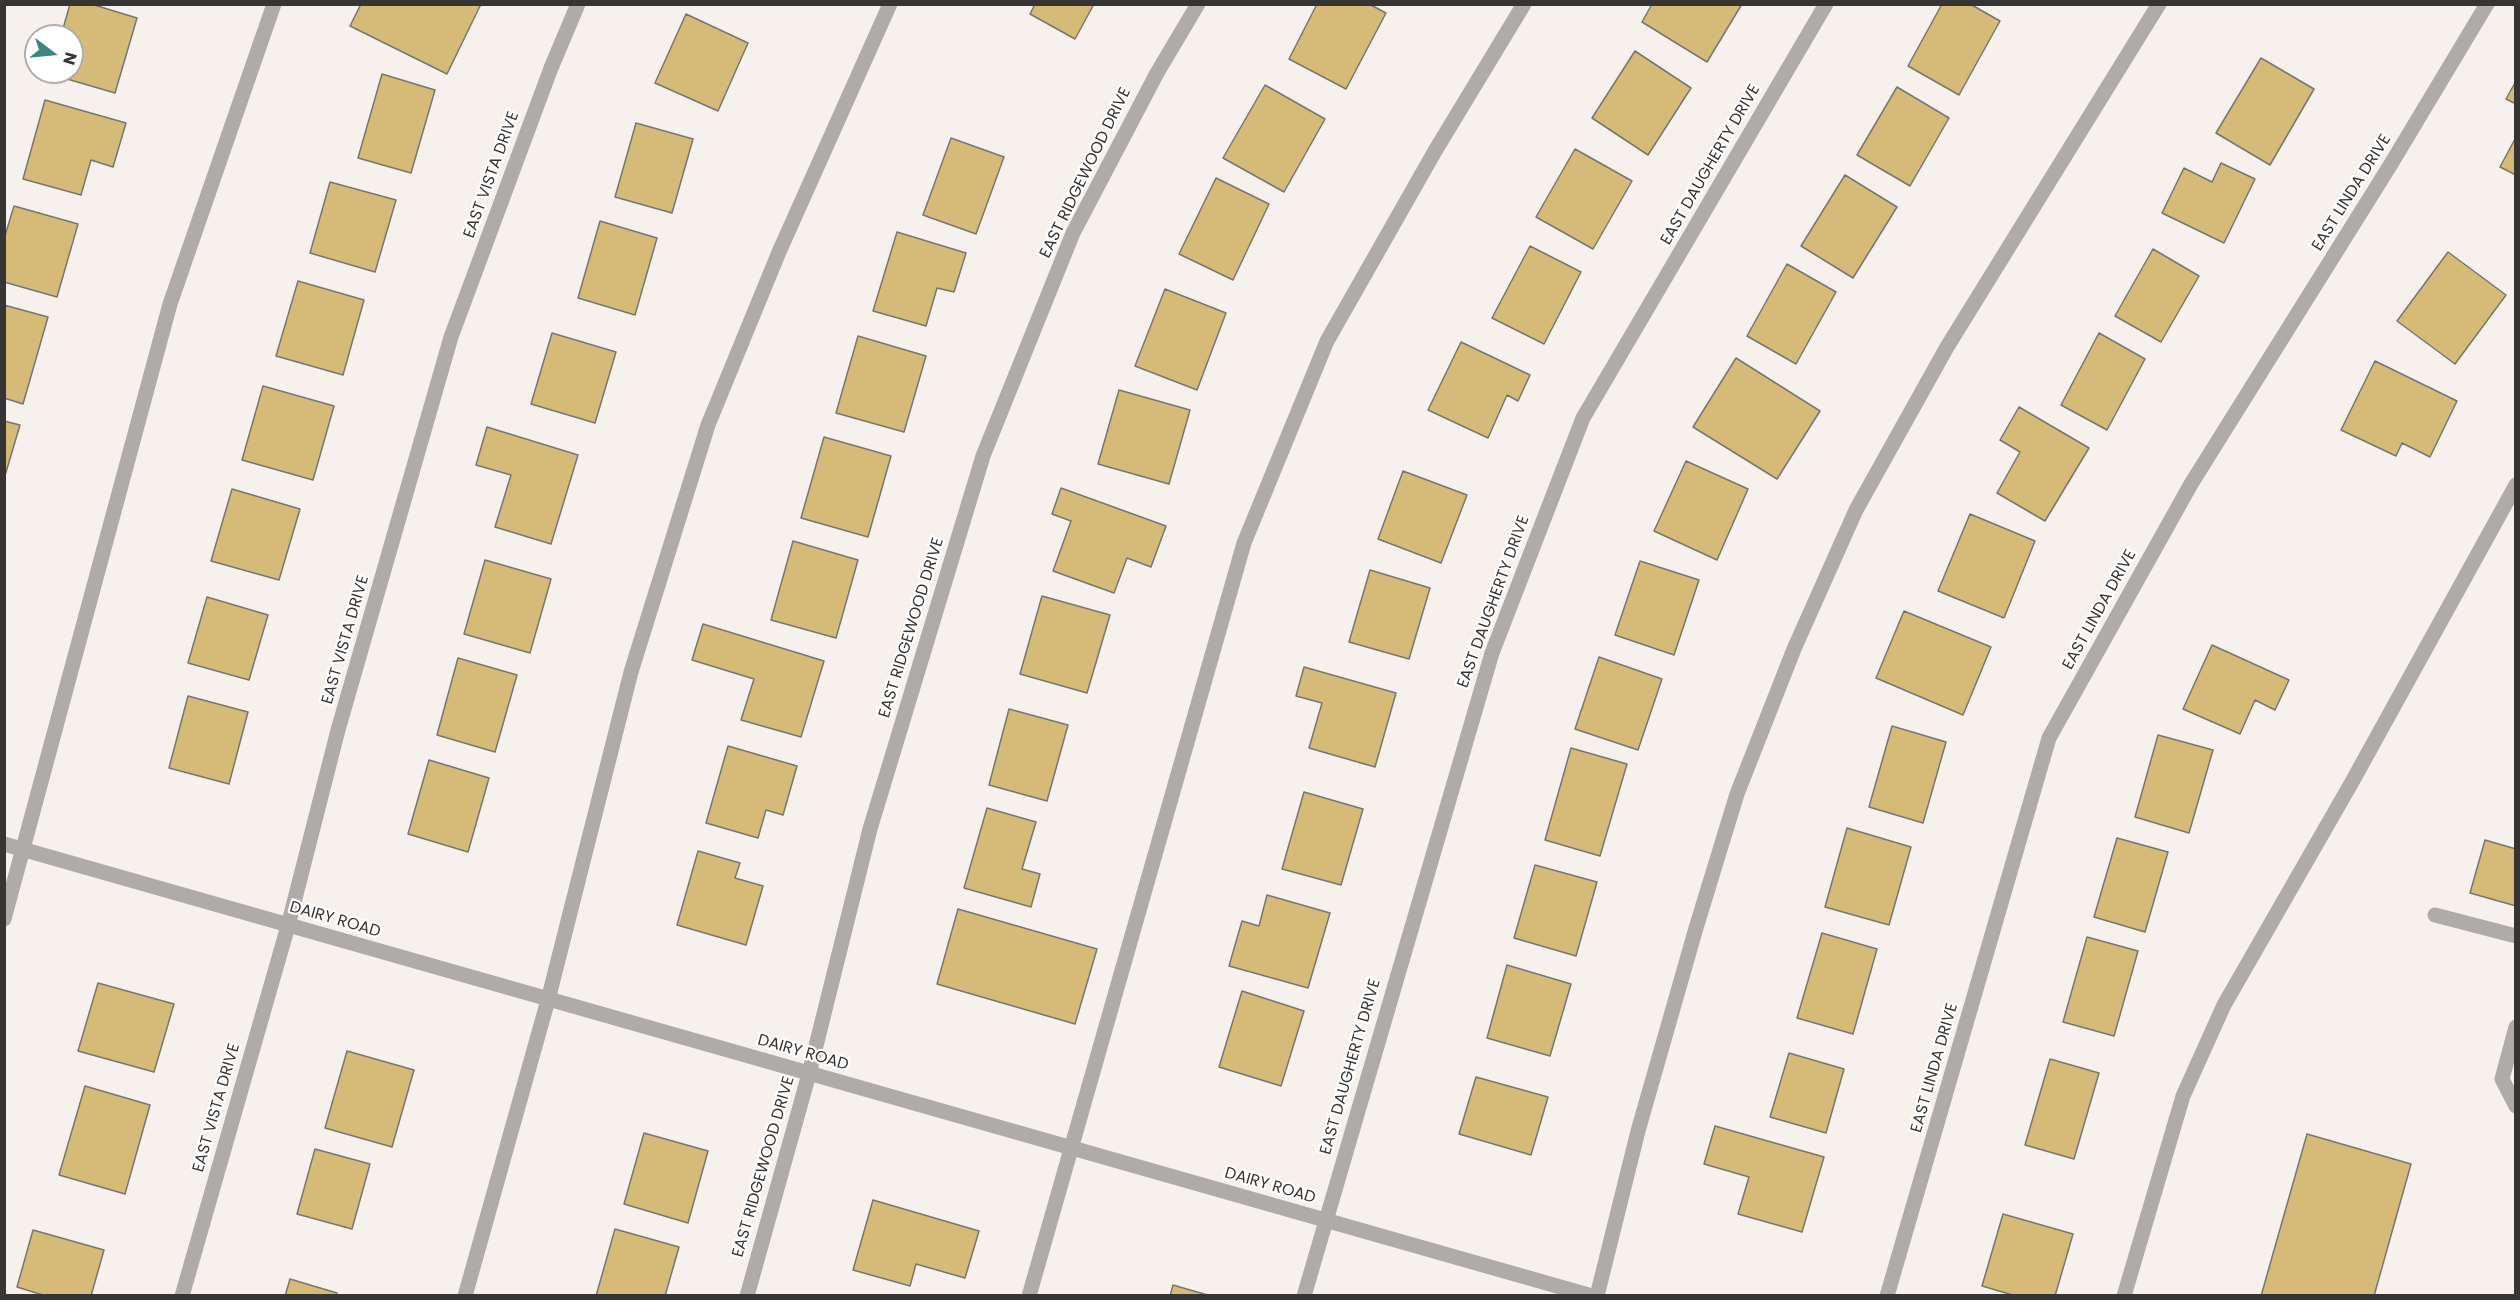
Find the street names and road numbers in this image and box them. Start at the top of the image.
street label: EAST DAUGHERTY DRIVE [1657,81,1765,249]
street label: EAST RIDGEWOOD DRIVE [1036,85,1136,261]
street label: EAST VISTA DRIVE [460,109,524,241]
street label: EAST LINDA DRIVE [2308,131,2396,255]
street label: EAST DAUGHERTY DRIVE [1454,513,1534,691]
street label: EAST RIDGEWOOD DRIVE [875,536,949,720]
street label: EAST LINDA DRIVE [2059,547,2141,673]
street label: EAST VISTA DRIVE [318,573,374,707]
street label: DAIRY ROAD [287,898,383,942]
street label: EAST DAUGHERTY DRIVE [1317,977,1385,1157]
street label: EAST LINDA DRIVE [1907,1001,1963,1135]
street label: DAIRY ROAD [755,1031,851,1075]
street label: EAST VISTA DRIVE [189,1041,245,1175]
street label: EAST RIDGEWOOD DRIVE [729,1074,799,1260]
street label: DAIRY ROAD [1222,1164,1318,1208]

